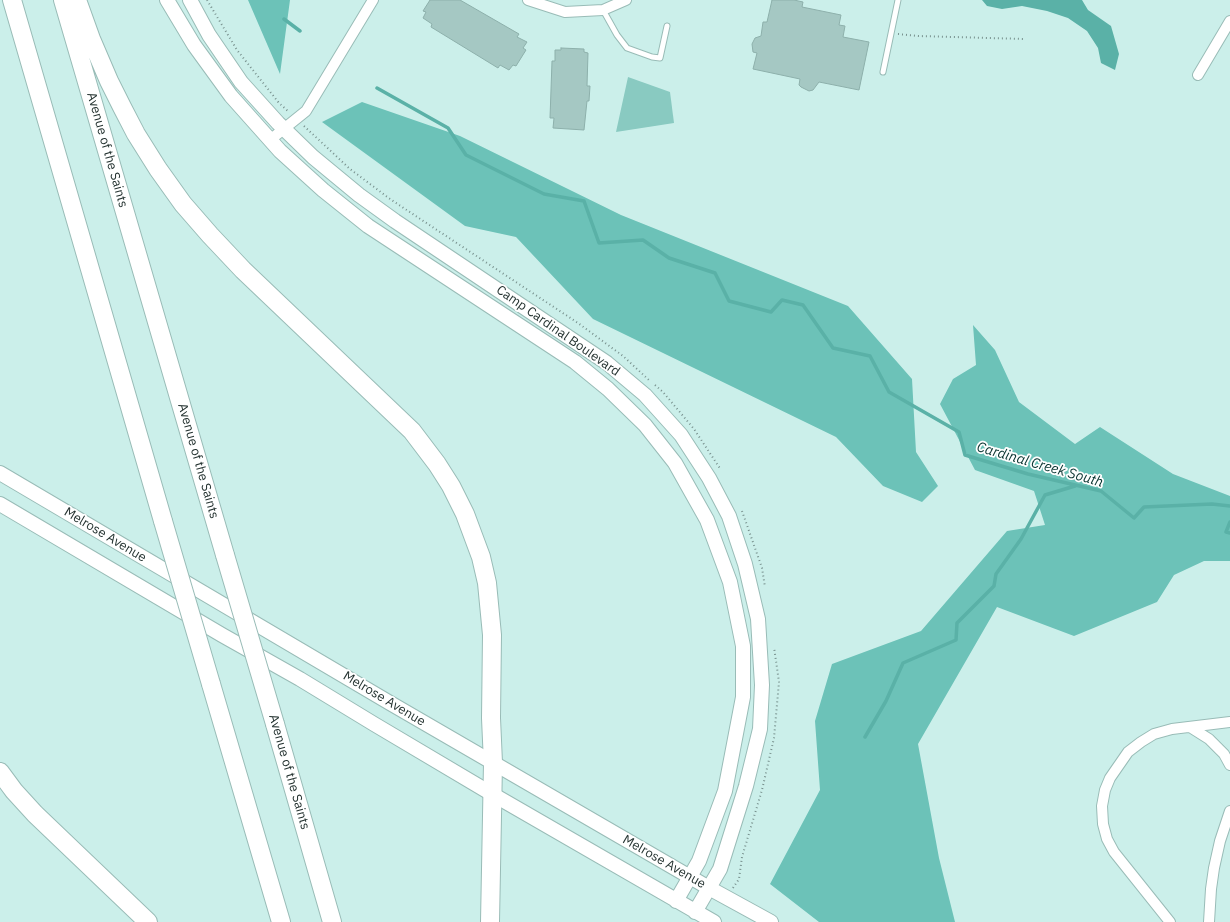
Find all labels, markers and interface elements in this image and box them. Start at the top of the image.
street label: Avenue of the Saints [83,91,131,209]
street label: Camp Cardinal Boulevard [493,282,623,380]
street label: Avenue of the Saints [174,402,222,520]
water label: Cardinal Creek South [975,439,1105,491]
street label: Melrose Avenue [61,504,149,566]
street label: Melrose Avenue [340,668,428,730]
street label: Avenue of the Saints [265,713,313,831]
street label: Melrose Avenue [620,832,708,892]

